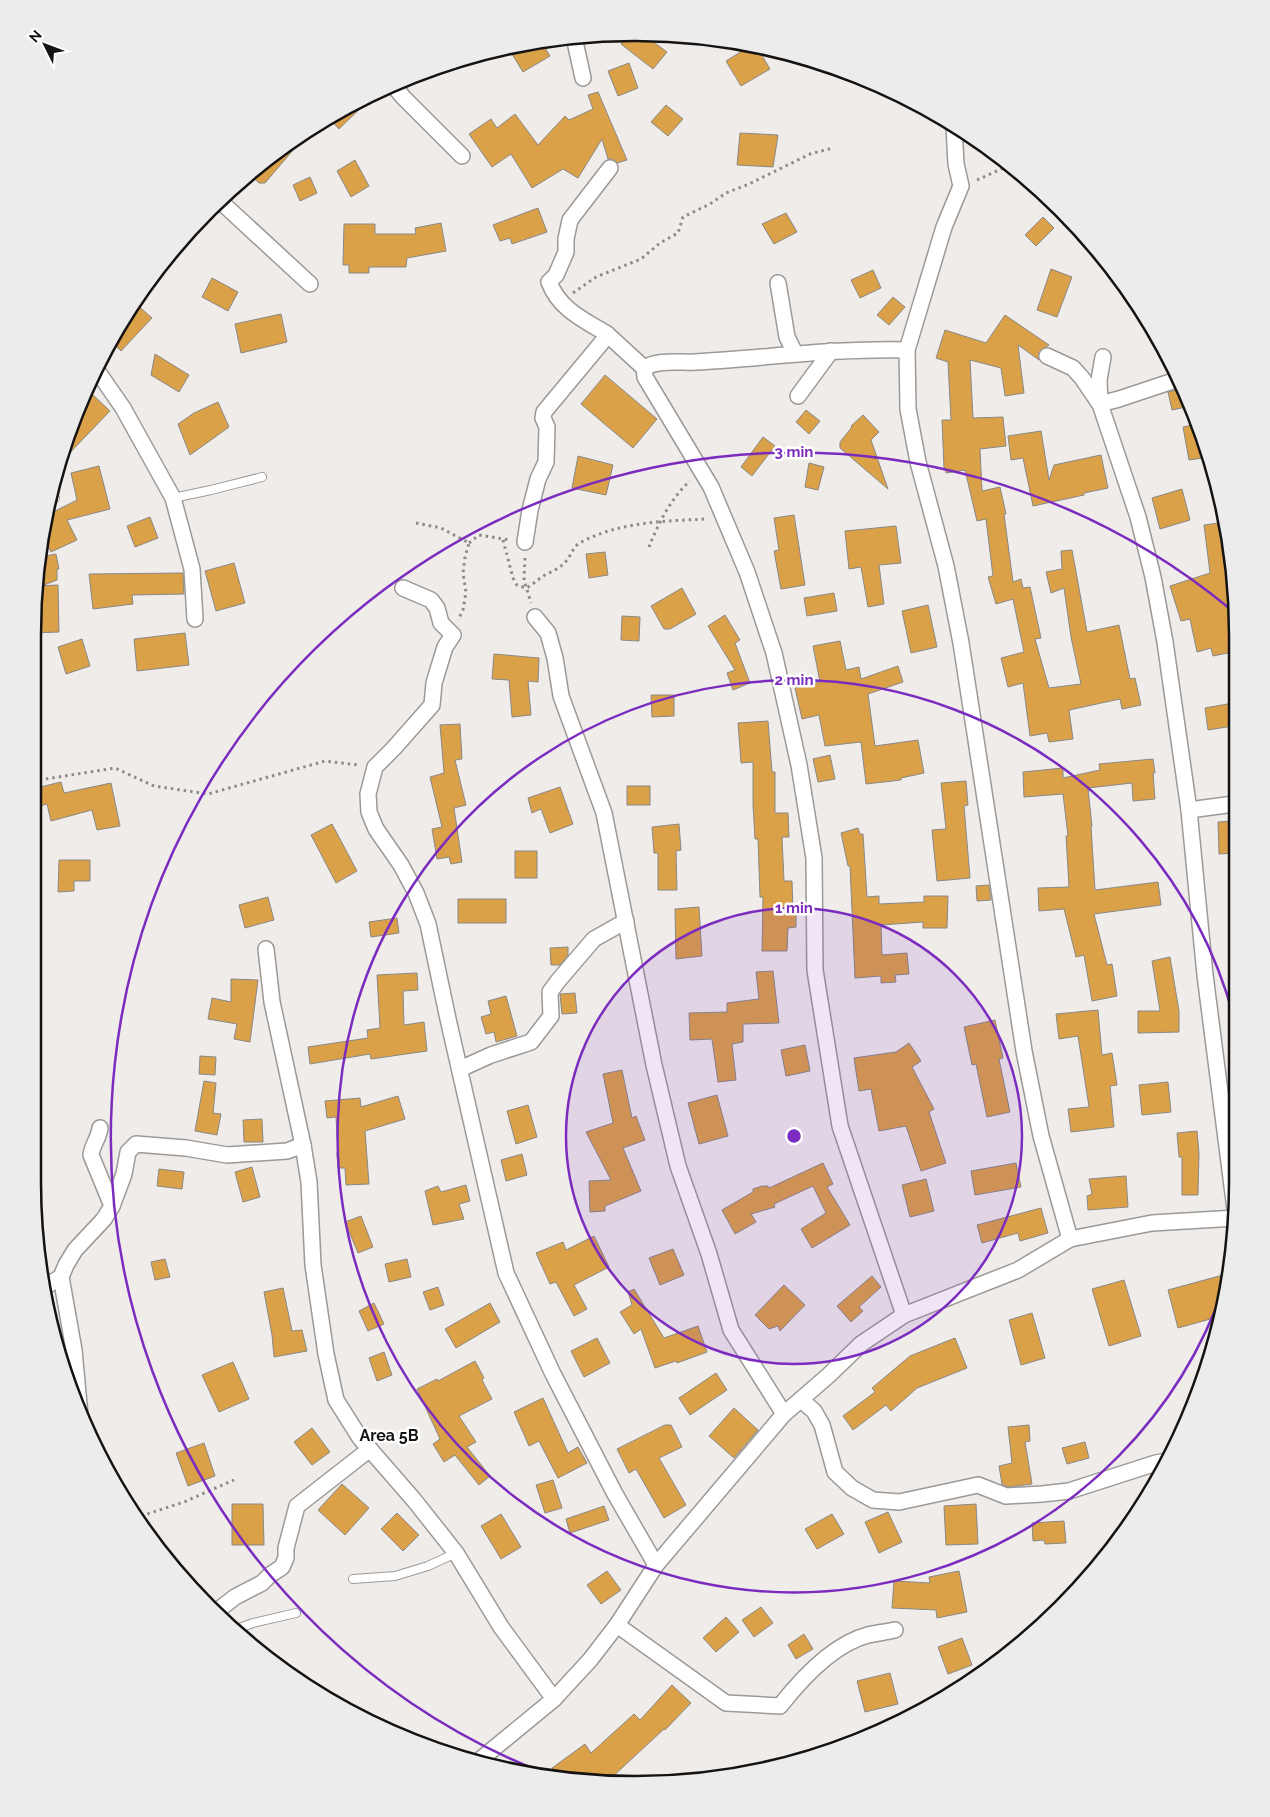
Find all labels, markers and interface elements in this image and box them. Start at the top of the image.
north arrow [20,20,70,70]
text: N [26,27,45,46]
text: 3 min [775,443,813,461]
text: 2 min [775,671,813,689]
text: 1 min [775,899,813,917]
centre of rings [785,1127,803,1145]
district label: Area 5B [359,1426,419,1445]

